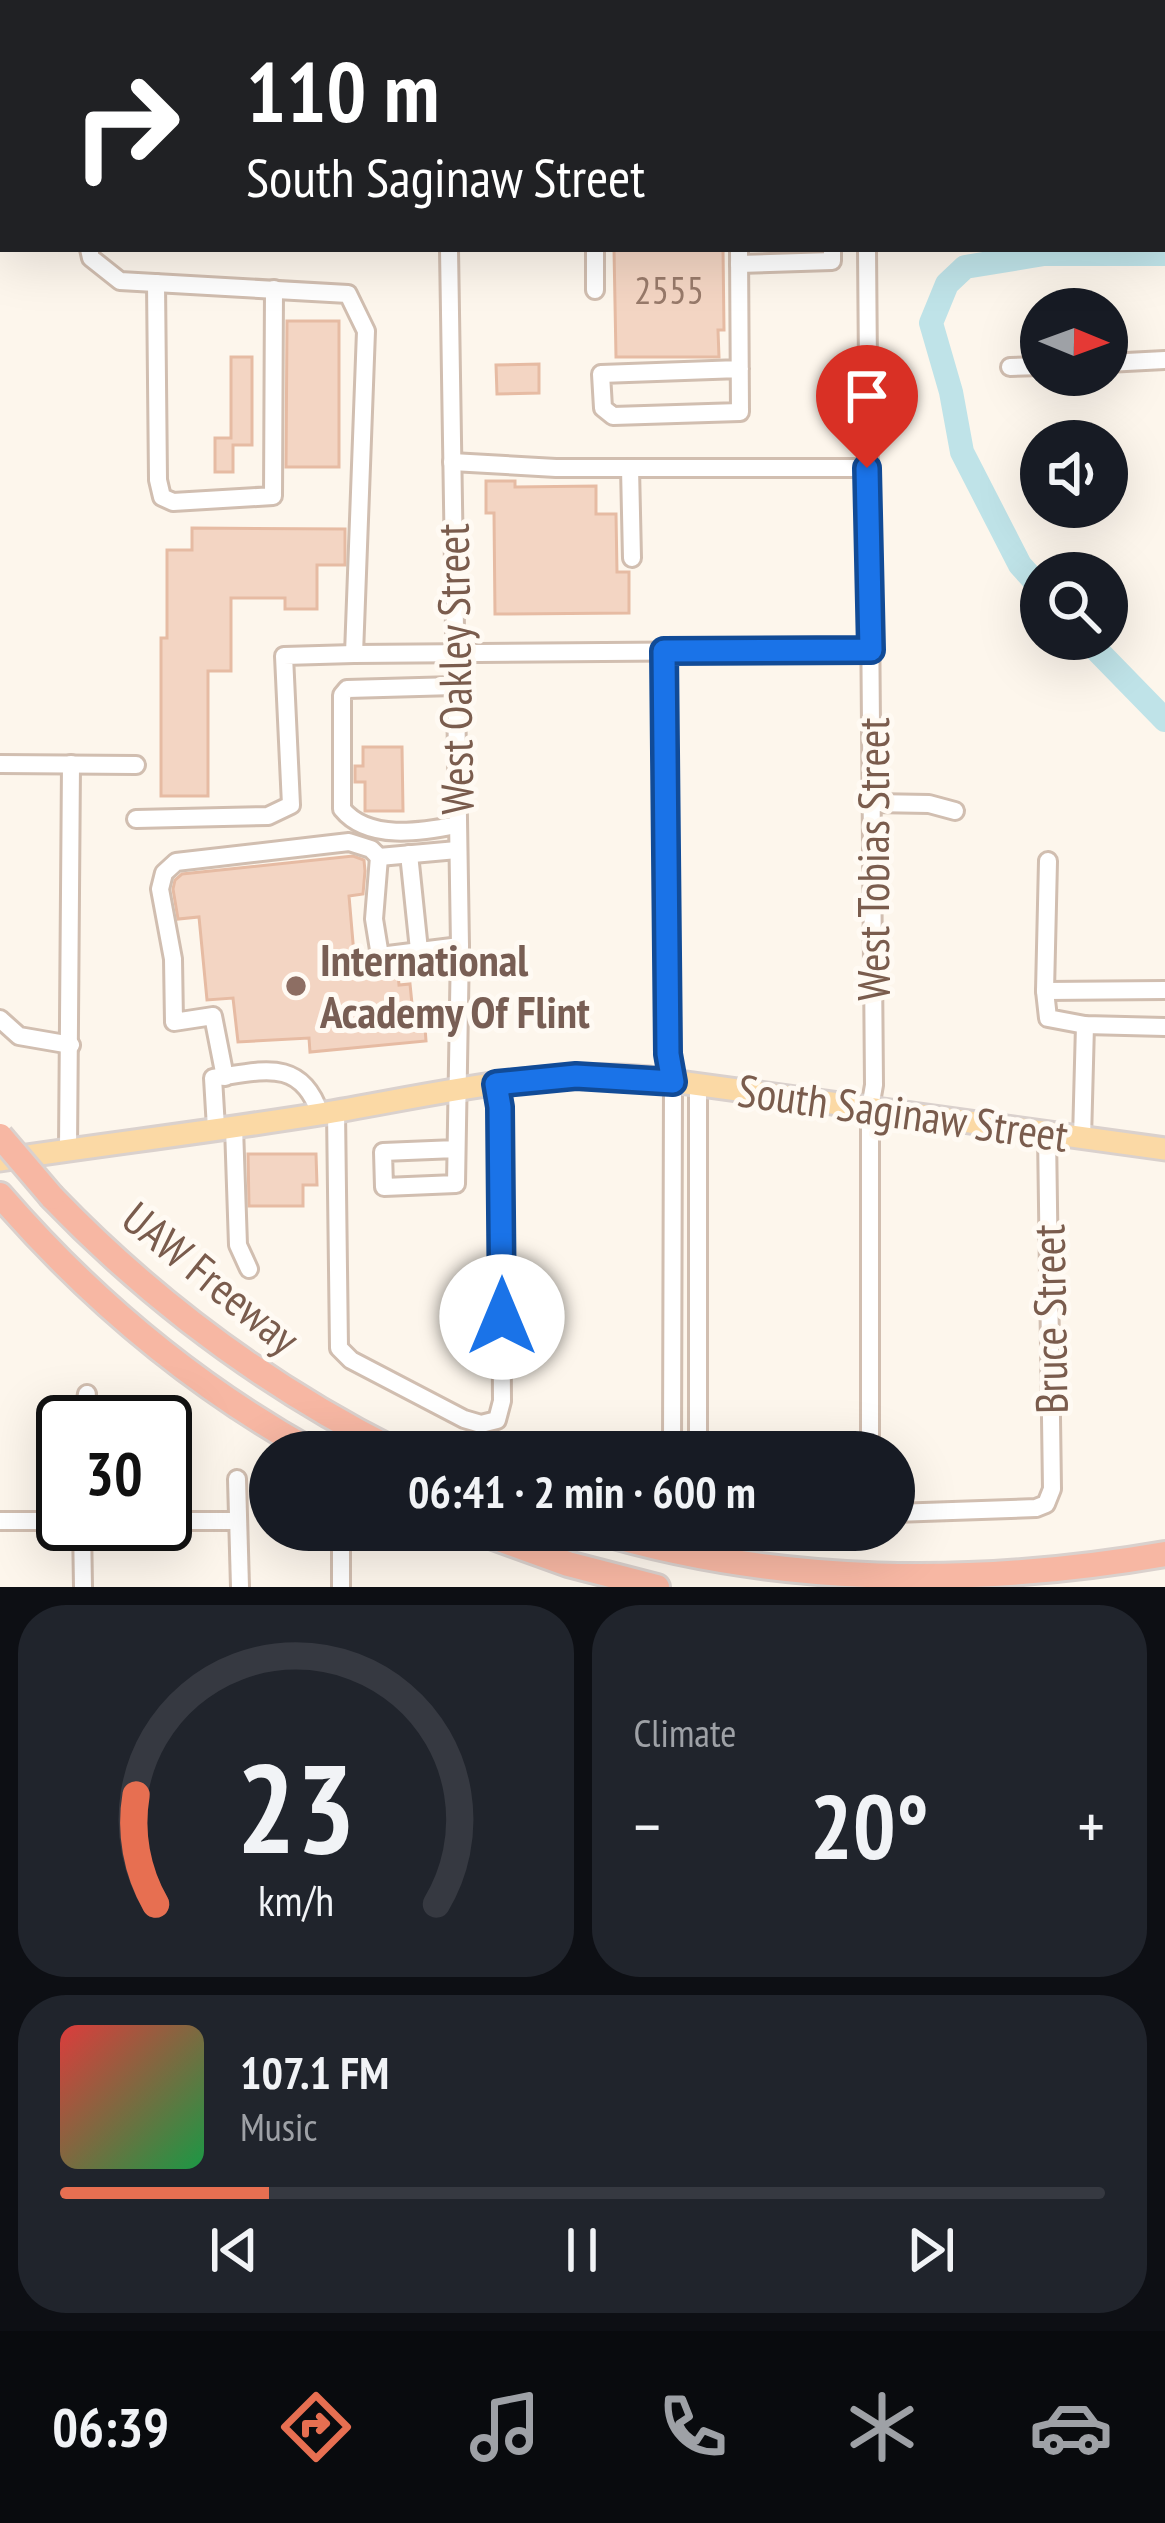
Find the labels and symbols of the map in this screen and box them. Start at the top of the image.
house number: 2555 [634,264,704,315]
north arrow [1020,288,1128,396]
pin [816,345,918,468]
street label: West Oakley Street [422,522,486,815]
street label: West Tobias Street [843,717,901,1001]
place label: International Academy Of Flint [319,930,590,1040]
marker: International Academy Of Flint [283,973,309,999]
street label: South Saginaw Street [734,1060,1072,1164]
street label: UAW Freeway [111,1188,312,1366]
street label: Bruce Street [1018,1223,1080,1414]
position arrow [439,1254,565,1380]
speed limit sign: 30 [36,1395,192,1551]

